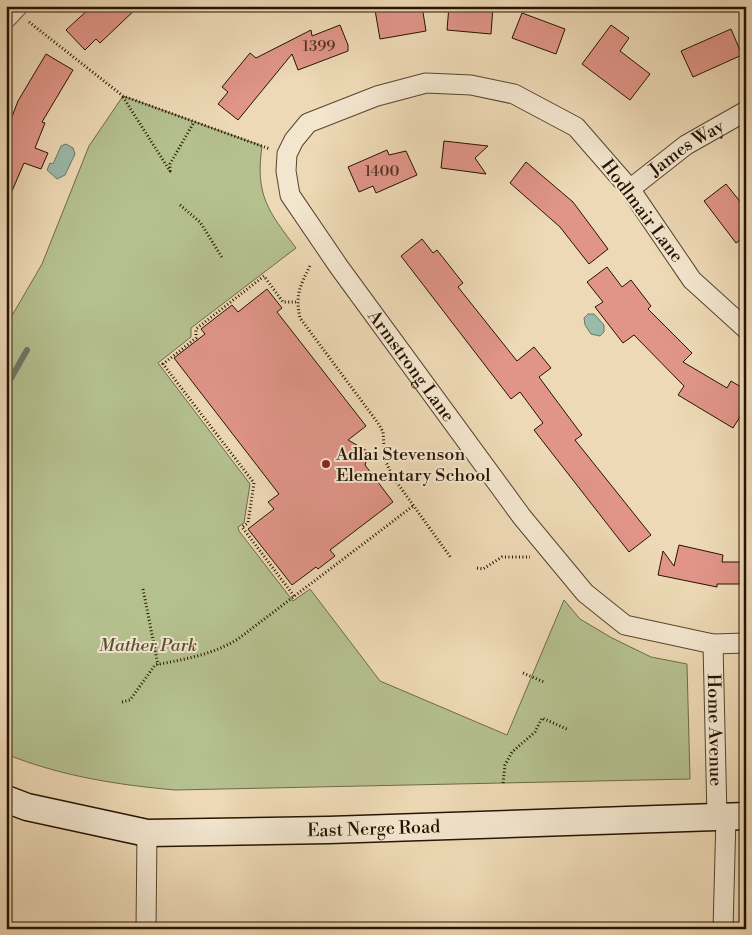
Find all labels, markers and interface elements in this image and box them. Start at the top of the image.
house number: 1399 [303,37,335,56]
street label: James Way [643,114,728,182]
street label: Hodlmair Lane [596,155,688,267]
house number: 1400 [365,162,399,181]
street label: Armstrong Lane [362,305,460,426]
place label: Adlai Stevenson Elementary School [335,443,491,487]
marker: Adlai Stevenson Elementary School [320,458,332,470]
park label: Mather Park [99,634,197,657]
street label: Home Avenue [702,673,728,786]
street label: East Nerge Road [307,815,441,842]

